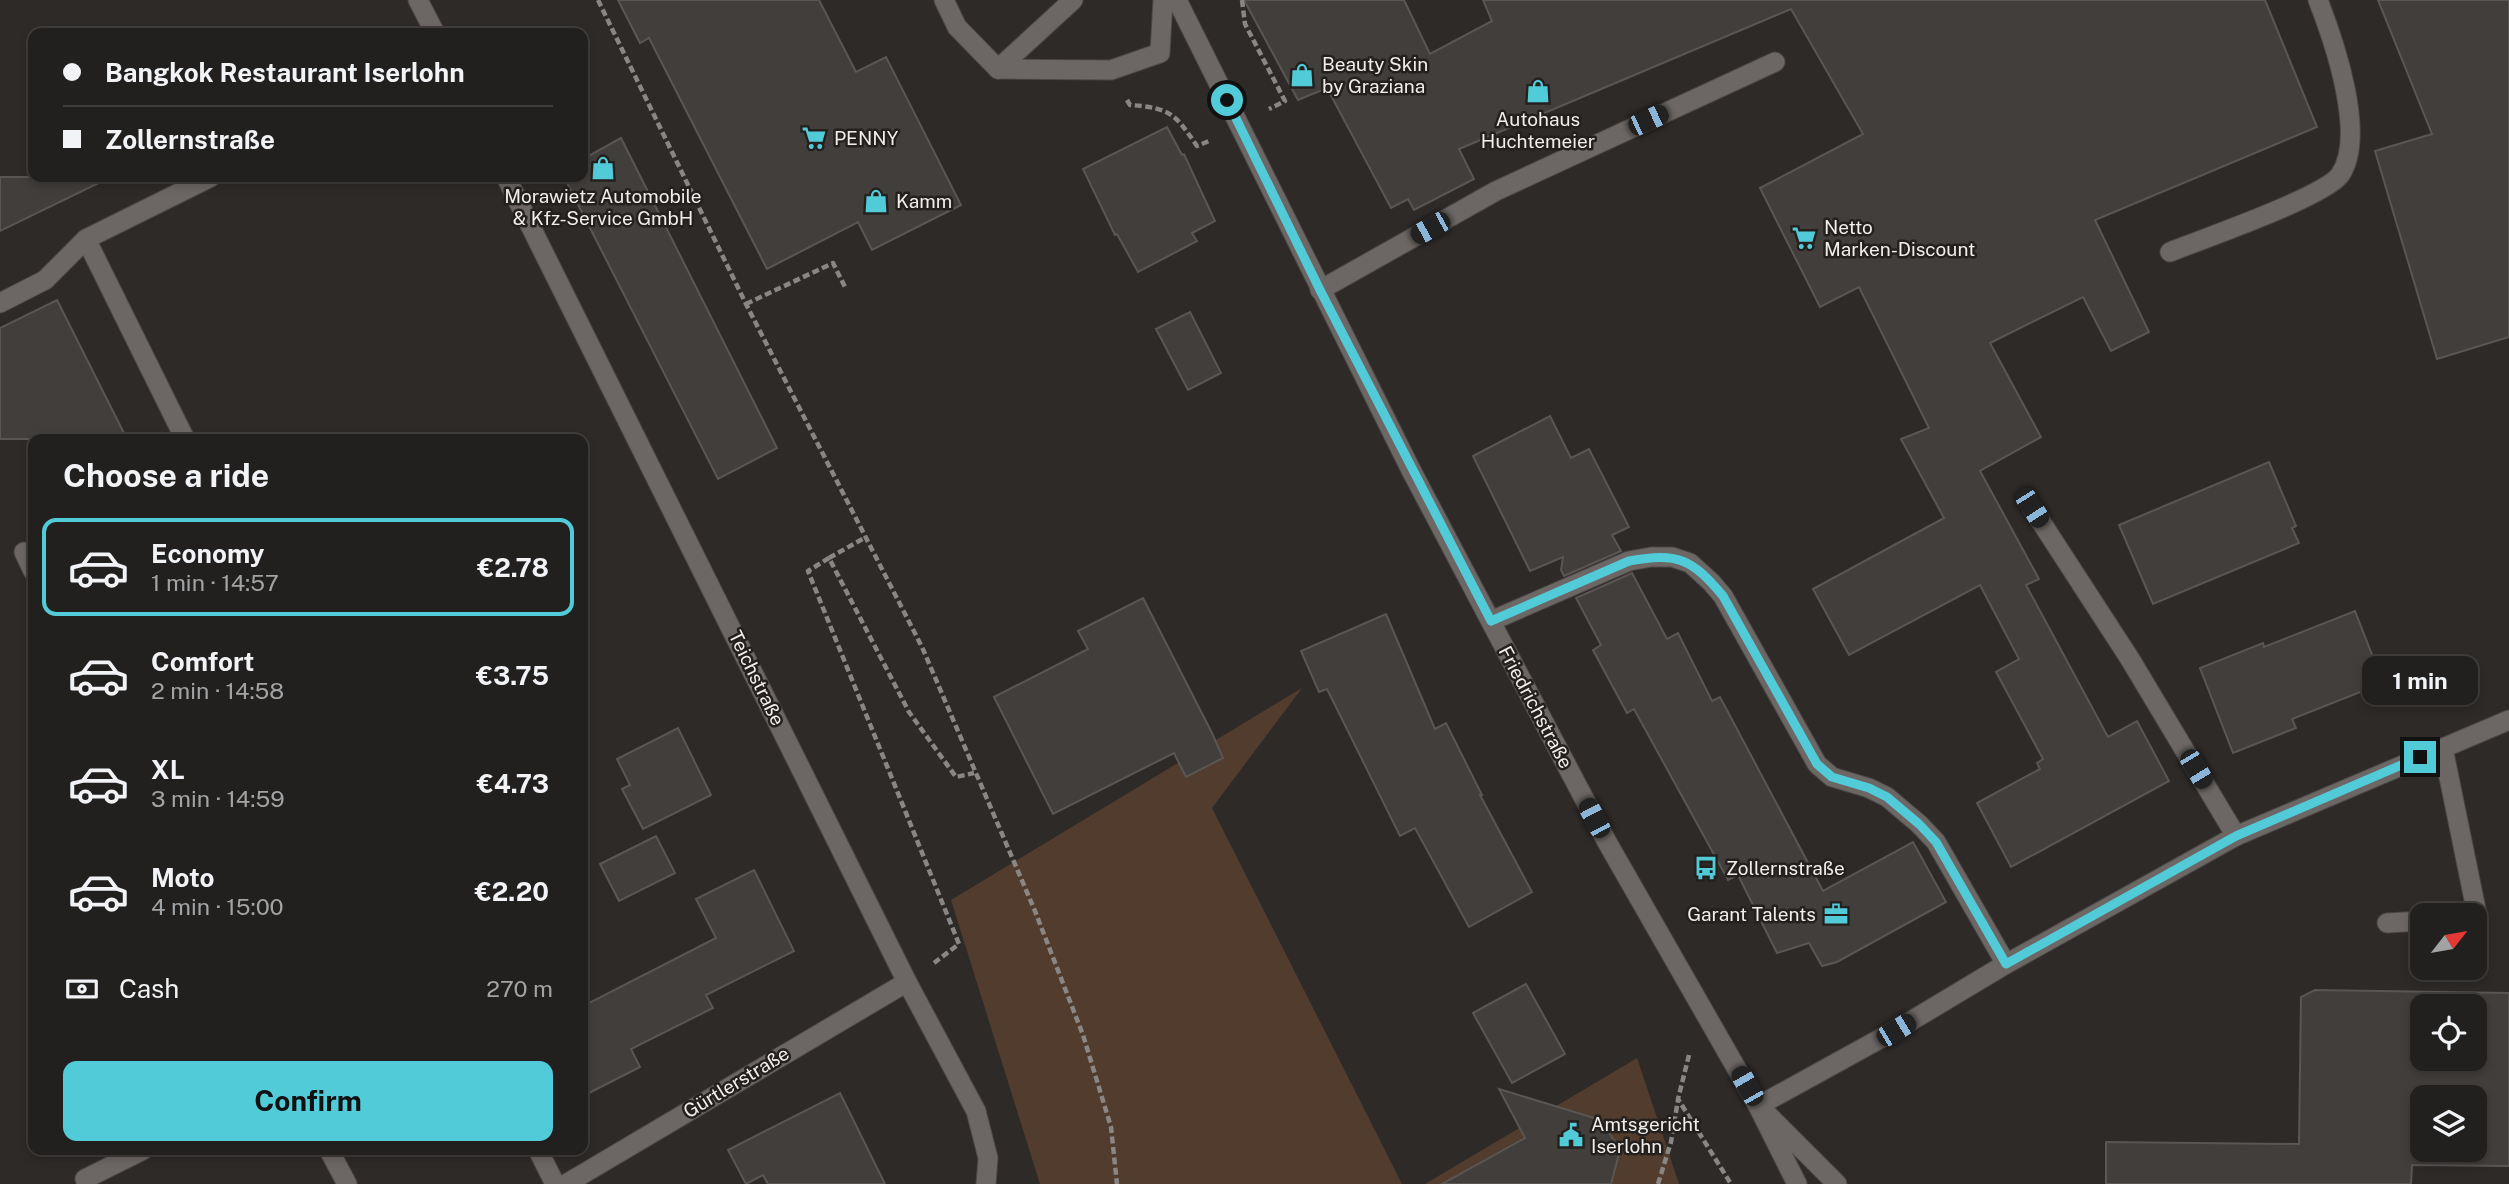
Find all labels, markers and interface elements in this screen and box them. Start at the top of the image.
place label: Beauty Skin by Graziana [1322,53,1428,97]
text: Bangkok Restaurant Iserlohn [105,57,465,88]
shop icon: Beauty Skin by Graziana [1288,61,1316,89]
shop icon: Autohaus Huchtemeier [1524,77,1552,105]
route start [1211,84,1243,116]
car [1625,102,1672,138]
place label: Autohaus Huchtemeier [1481,108,1595,152]
text: Zollernstraße [105,124,275,155]
supermarket icon: PENNY [800,124,828,152]
place label: PENNY [834,127,899,149]
shop icon: Morawietz Automobile & Kfz-Service GmbH [589,154,617,182]
place label: Morawietz Automobile & Kfz-Service GmbH [504,185,702,229]
shop icon: Kamm [862,187,890,215]
place label: Kamm [896,190,952,212]
car [1407,209,1454,247]
place label: Netto Marken-Discount [1824,216,1975,260]
supermarket icon: Netto Marken-Discount [1790,224,1818,252]
text: Choose a ride [63,457,269,494]
car [2012,485,2053,531]
icon: car [67,536,130,599]
text: Economy [151,538,264,569]
text: €2.78 [477,552,549,583]
text: 1 min · 14:57 [151,569,279,596]
street label: Teichstraße [725,627,789,729]
street label: Friedrichstraße [1495,642,1577,772]
icon: car [67,644,130,707]
text: Comfort [151,646,254,677]
callout: 1 min [2362,656,2478,704]
text: €3.75 [476,660,549,691]
text: 1 min [2392,667,2448,694]
text: 2 min · 14:58 [151,677,284,704]
route end [2404,741,2436,773]
car [2177,746,2216,792]
icon: car [67,752,130,815]
text: XL [151,754,185,785]
text: €4.73 [477,768,549,799]
text: 3 min · 14:59 [151,785,285,812]
car [1575,795,1614,841]
bus stop icon: Zollernstraße [1692,854,1720,882]
place label: Zollernstraße [1726,857,1845,879]
icon: car [67,860,130,923]
text: Moto [151,862,214,893]
text: €2.20 [475,876,549,907]
text: 4 min · 15:00 [151,893,284,920]
office icon: Garant Talents [1822,900,1850,928]
place label: Garant Talents [1687,903,1816,925]
north arrow [2410,903,2487,980]
map controls [2410,903,2487,1162]
icon: cash [63,970,101,1008]
text: Cash [119,973,179,1004]
text: 270 m [486,975,553,1002]
button: locate [2410,994,2487,1071]
car [1873,1010,1920,1050]
street label: Gürtlerstraße [679,1042,793,1122]
button: Confirm [63,1061,553,1141]
car [1728,1063,1767,1109]
button: layers [2410,1085,2487,1162]
place label: Amtsgericht Iserlohn [1591,1113,1700,1157]
public building icon: Amtsgericht Iserlohn [1557,1121,1585,1149]

